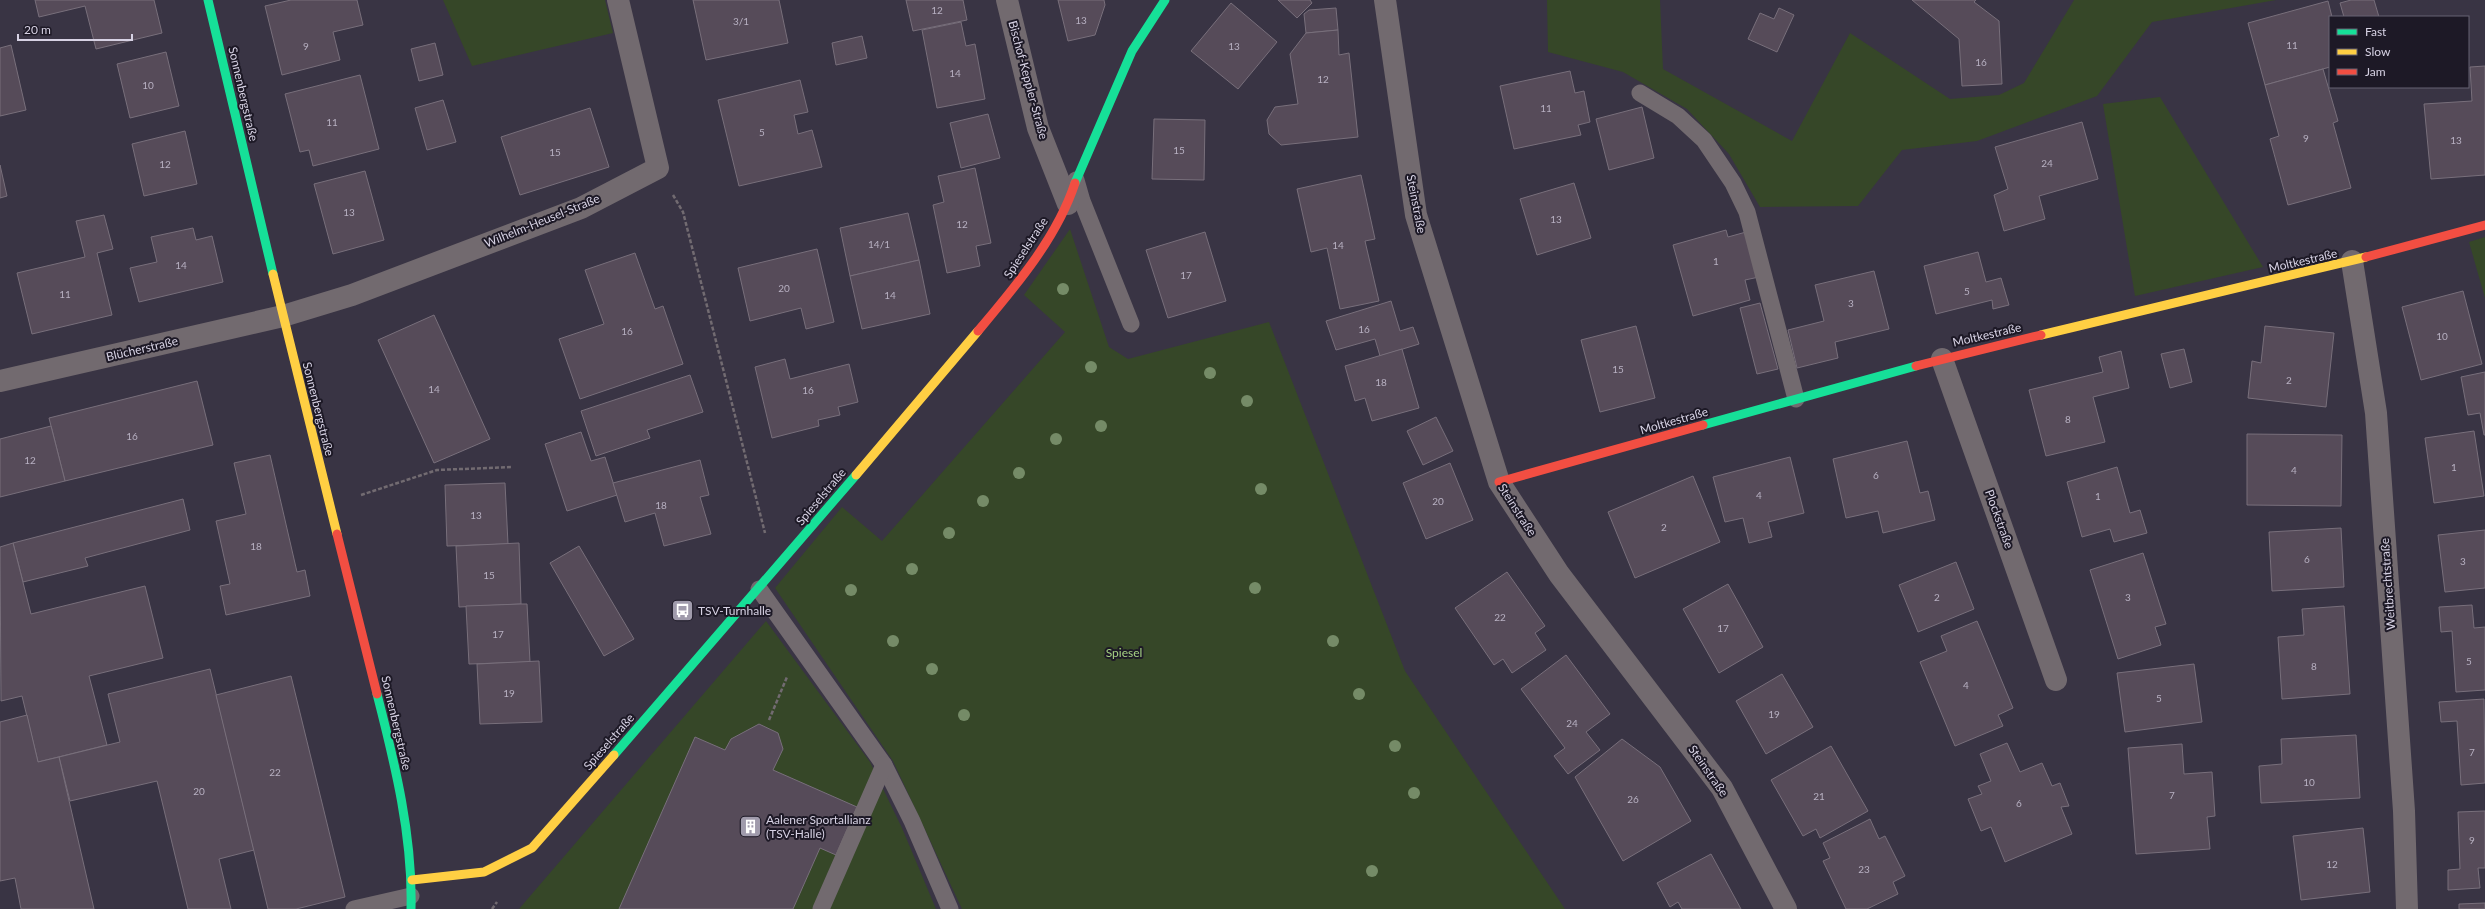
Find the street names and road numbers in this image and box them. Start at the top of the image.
street label: Bischof-Keppler-Straße [1005,19,1052,141]
street label: Sonnenbergstraße [225,45,262,142]
street label: Steinstraße [1403,173,1430,235]
street label: Wilhelm-Heusel-Straße [482,191,602,251]
street label: Spieselstraße [1000,214,1051,281]
street label: Moltkestraße [2267,245,2339,276]
street label: Moltkestraße [1951,319,2023,350]
street label: Blücherstraße [104,333,179,364]
street label: Sonnenbergstraße [300,360,337,457]
street label: Moltkestraße [1638,404,1710,437]
street label: Spieselstraße [792,465,849,528]
street label: Steinstraße [1495,481,1540,539]
street label: Plockstraße [1982,487,2017,550]
street label: Weitbrechtstraße [2377,538,2398,631]
street label: Sonnenbergstraße [378,674,415,771]
street label: Spieselstraße [580,710,637,773]
street label: Steinstraße [1685,742,1732,799]

